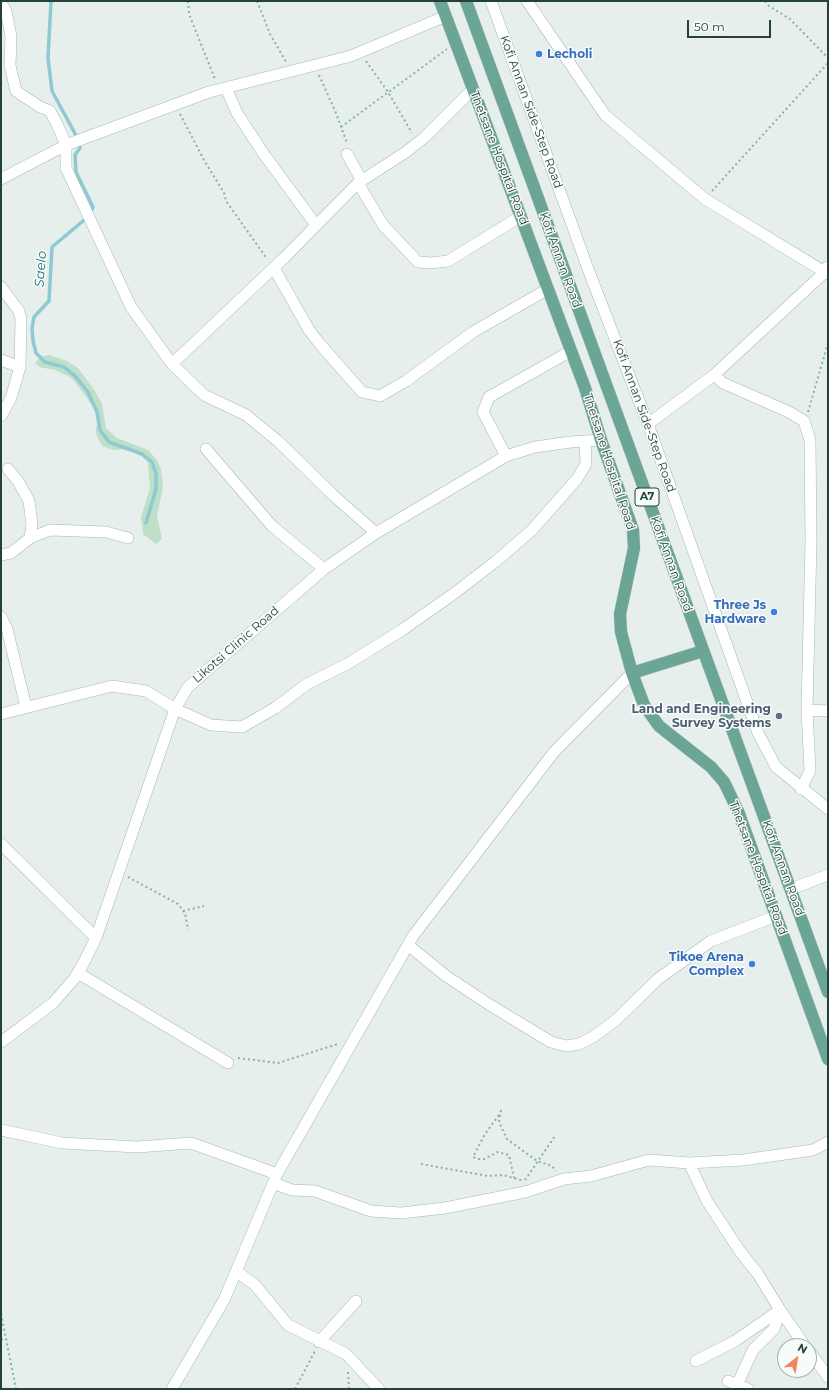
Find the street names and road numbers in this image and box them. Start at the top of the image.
street label: Kofi Annan Side-Step Road [497,34,565,190]
street label: Thetsane Hospital Road [467,89,531,227]
street label: Kofi Annan Road [536,210,584,310]
street label: Kofi Annan Side-Step Road [610,338,678,494]
street label: Thetsane Hospital Road [580,392,638,532]
road number: A7 [635,488,659,506]
street label: Kofi Annan Road [647,514,695,614]
street label: Likotsi Clinic Road [190,604,282,686]
street label: Thetsane Hospital Road [726,799,790,937]
street label: Kofi Annan Road [759,818,807,918]

